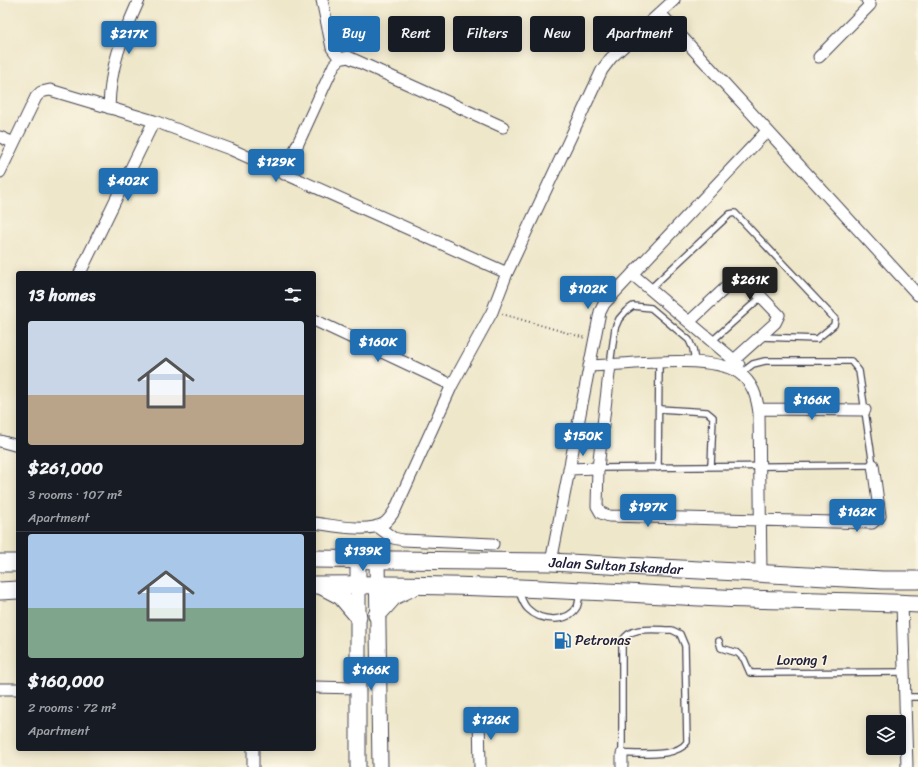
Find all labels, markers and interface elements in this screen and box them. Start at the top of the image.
chip: Buy [328,16,380,52]
chip: Rent [388,16,445,52]
chip: Filters [453,16,522,52]
chip: New [530,16,585,52]
chip: Apartment [593,16,687,52]
pin: $217K [101,21,157,55]
text: $217K [110,22,148,45]
pin: $129K [248,149,304,183]
text: $129K [257,150,295,173]
pin: $402K [100,168,156,202]
text: $402K [108,169,148,192]
pin: $261K [722,267,778,301]
text: $261K [731,268,769,291]
pin: $102K [560,276,616,310]
text: $102K [569,277,607,300]
text: 13 homes [28,280,95,310]
icon: filters [282,284,304,306]
pin: $160K [350,329,406,363]
text: $160K [359,330,397,353]
icon: home [130,347,202,419]
pin: $166K [784,387,840,421]
text: $166K [794,388,831,411]
pin: $150K [555,423,611,457]
text: $150K [564,424,602,447]
text: $261,000 [28,453,103,483]
text: 3 rooms · 107 m² [28,483,122,506]
pin: $197K [620,494,676,528]
text: $197K [629,495,667,518]
pin: $162K [829,499,885,533]
text: $162K [838,500,876,523]
text: Apartment [28,506,89,529]
pin: $139K [335,538,391,572]
text: $139K [344,539,382,562]
street label: Jalan Sultan Iskandar [547,549,685,582]
icon: home [130,560,202,632]
place label: Petronas [575,628,631,653]
fuel station icon: Petronas [552,630,572,650]
street label: Lorong 1 [777,648,827,673]
pin: $166K [343,657,399,691]
text: $166K [353,658,390,681]
text: $160,000 [28,666,104,696]
text: 2 rooms · 72 m² [28,696,116,719]
pin: $126K [463,707,519,741]
text: $126K [472,708,510,731]
map controls [866,715,906,755]
button: layers [866,715,906,755]
text: Apartment [28,719,89,742]

